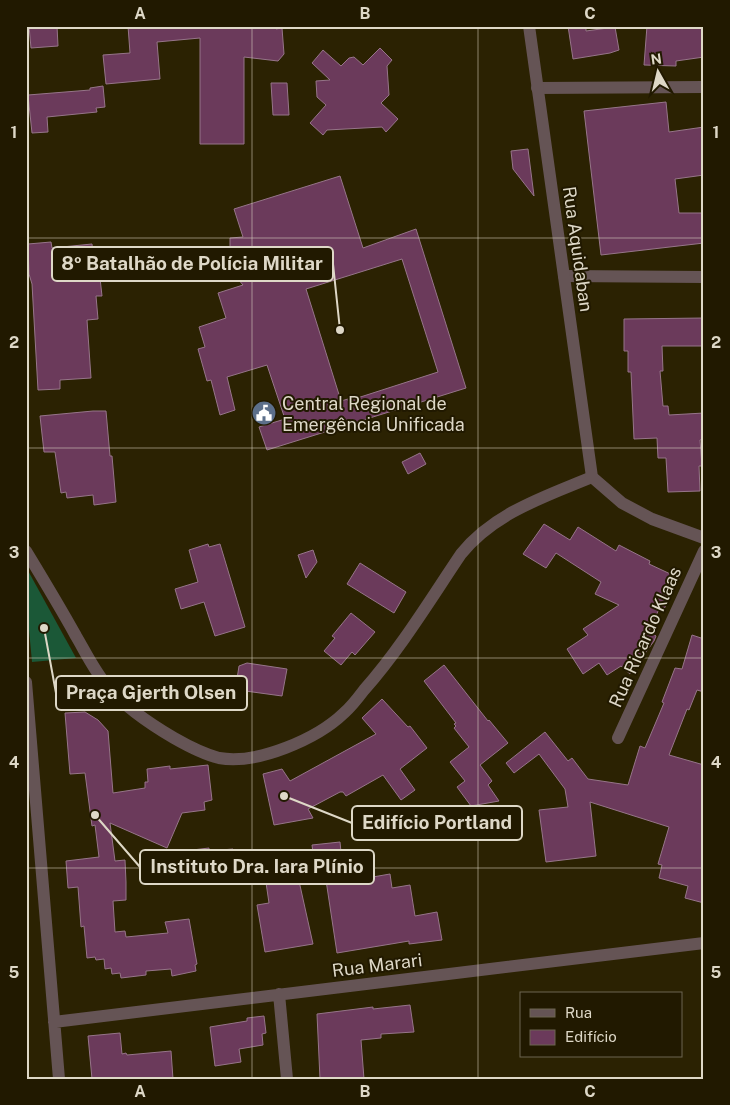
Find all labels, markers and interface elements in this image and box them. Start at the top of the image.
text: A [134,4,146,23]
text: B [360,4,371,23]
text: C [584,4,596,23]
north arrow [632,48,682,98]
text: N [650,50,663,68]
text: 1 [11,123,17,142]
text: 1 [713,123,719,142]
street label: Rua Aquidaban [559,185,597,313]
callout: 8º Batalhão de Polícia Militar [52,247,333,281]
text: 8º Batalhão de Polícia Militar [61,252,323,274]
text: 2 [9,333,19,352]
text: 2 [711,333,721,352]
place label: Central Regional de Emergência Unificada [282,393,465,435]
public building icon: Central Regional de Emergência Unificada [251,400,277,426]
text: 3 [9,543,19,562]
text: 3 [711,543,721,562]
street label: Rua Ricardo Klaas [605,564,685,710]
callout: Praça Gjerth Olsen [56,676,247,710]
text: Praça Gjerth Olsen [66,681,236,703]
text: 4 [9,753,20,772]
text: 4 [711,753,722,772]
callout: Edifício Portland [352,806,522,840]
text: Edifício Portland [362,811,512,833]
callout: Instituto Dra. Iara Plínio [140,850,374,884]
text: Instituto Dra. Iara Plínio [150,855,364,877]
street label: Rua Marari [331,949,423,981]
text: 5 [9,963,20,982]
text: 5 [711,963,722,982]
legend [520,992,682,1058]
text: Rua [565,1004,592,1021]
text: Edifício [565,1028,617,1045]
text: A [134,1082,146,1101]
text: B [360,1082,371,1101]
text: C [584,1082,596,1101]

